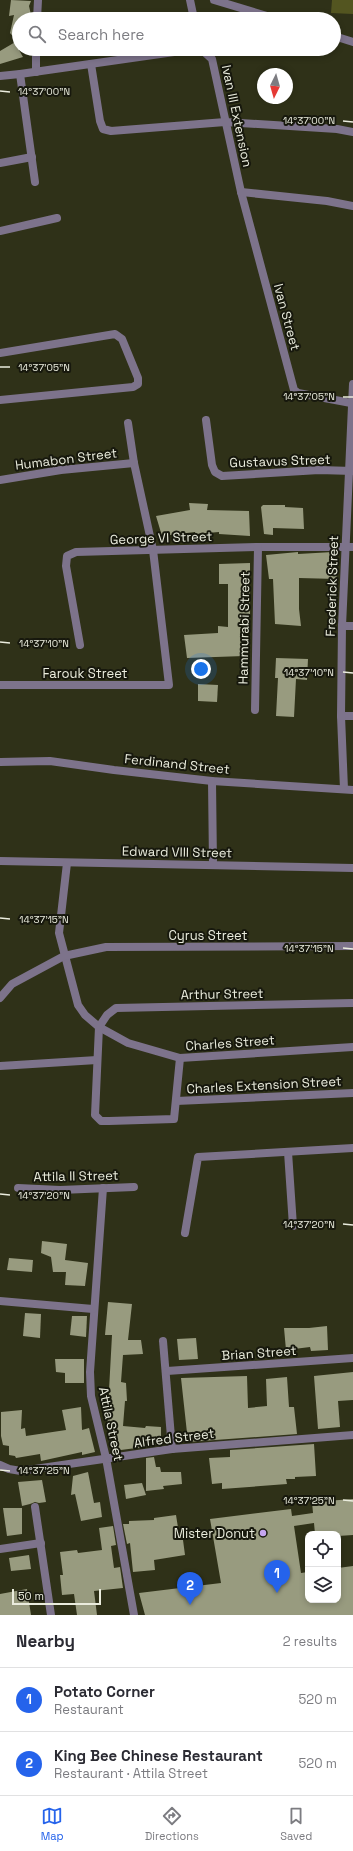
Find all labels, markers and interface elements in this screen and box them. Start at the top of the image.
search box [12,12,341,56]
icon: search [26,23,48,45]
text: Search here [58,25,144,44]
street label: Ivan III Extension [218,63,256,169]
north arrow [257,68,293,104]
text: 14°37'00"N [18,85,70,98]
text: 14°37'00"N [283,114,335,127]
street label: Ivan Street [270,282,304,352]
text: 14°37'05"N [18,361,70,374]
text: 14°37'05"N [283,390,335,403]
street label: Humabon Street [14,444,118,474]
street label: Gustavus Street [229,451,331,471]
street label: George VI Street [109,528,213,548]
street label: Frederick Street [322,535,342,637]
street label: Hammurabi Street [235,571,253,685]
text: 14°37'10"N [19,637,69,650]
your location [191,659,211,679]
street label: Farouk Street [42,665,128,682]
text: 14°37'10"N [284,666,334,679]
street label: Ferdinand Street [124,750,230,778]
street label: Edward VIII Street [122,843,232,861]
text: 14°37'15"N [19,913,69,926]
street label: Cyrus Street [168,927,248,944]
text: 14°37'15"N [284,942,334,955]
street label: Arthur Street [180,985,264,1003]
street label: Charles Street [185,1031,275,1055]
street label: Charles Extension Street [186,1072,342,1098]
street label: Attila II Street [33,1167,119,1185]
text: 14°37'20"N [18,1189,70,1202]
text: 14°37'20"N [283,1218,335,1231]
street label: Brian Street [221,1342,297,1364]
street label: Attila Street [95,1385,127,1463]
street label: Alfred Street [133,1425,215,1451]
text: 14°37'25"N [18,1464,70,1477]
text: 14°37'25"N [283,1494,335,1507]
place label: Mister Donut [174,1525,255,1542]
marker: Mister Donut [258,1528,268,1538]
map controls [305,1531,341,1603]
button: locate [305,1531,341,1567]
pin: 1 [264,1560,290,1593]
button: layers [305,1567,341,1603]
pin: 2 [177,1572,203,1605]
scale bar [12,1587,101,1606]
text: 50 m [18,1589,44,1603]
text: Nearby [16,1630,75,1652]
text: 2 results [283,1633,337,1650]
text: Potato Corner [54,1682,155,1701]
text: 1 [26,1691,32,1708]
text: 520 m [299,1691,337,1708]
text: Restaurant [54,1701,124,1718]
text: King Bee Chinese Restaurant [54,1746,263,1765]
text: 2 [25,1755,33,1772]
text: 520 m [299,1755,337,1772]
text: Restaurant · Attila Street [54,1765,208,1782]
tab: Map [41,1805,64,1843]
tab: Directions [145,1805,199,1843]
tab: Saved [280,1805,312,1843]

